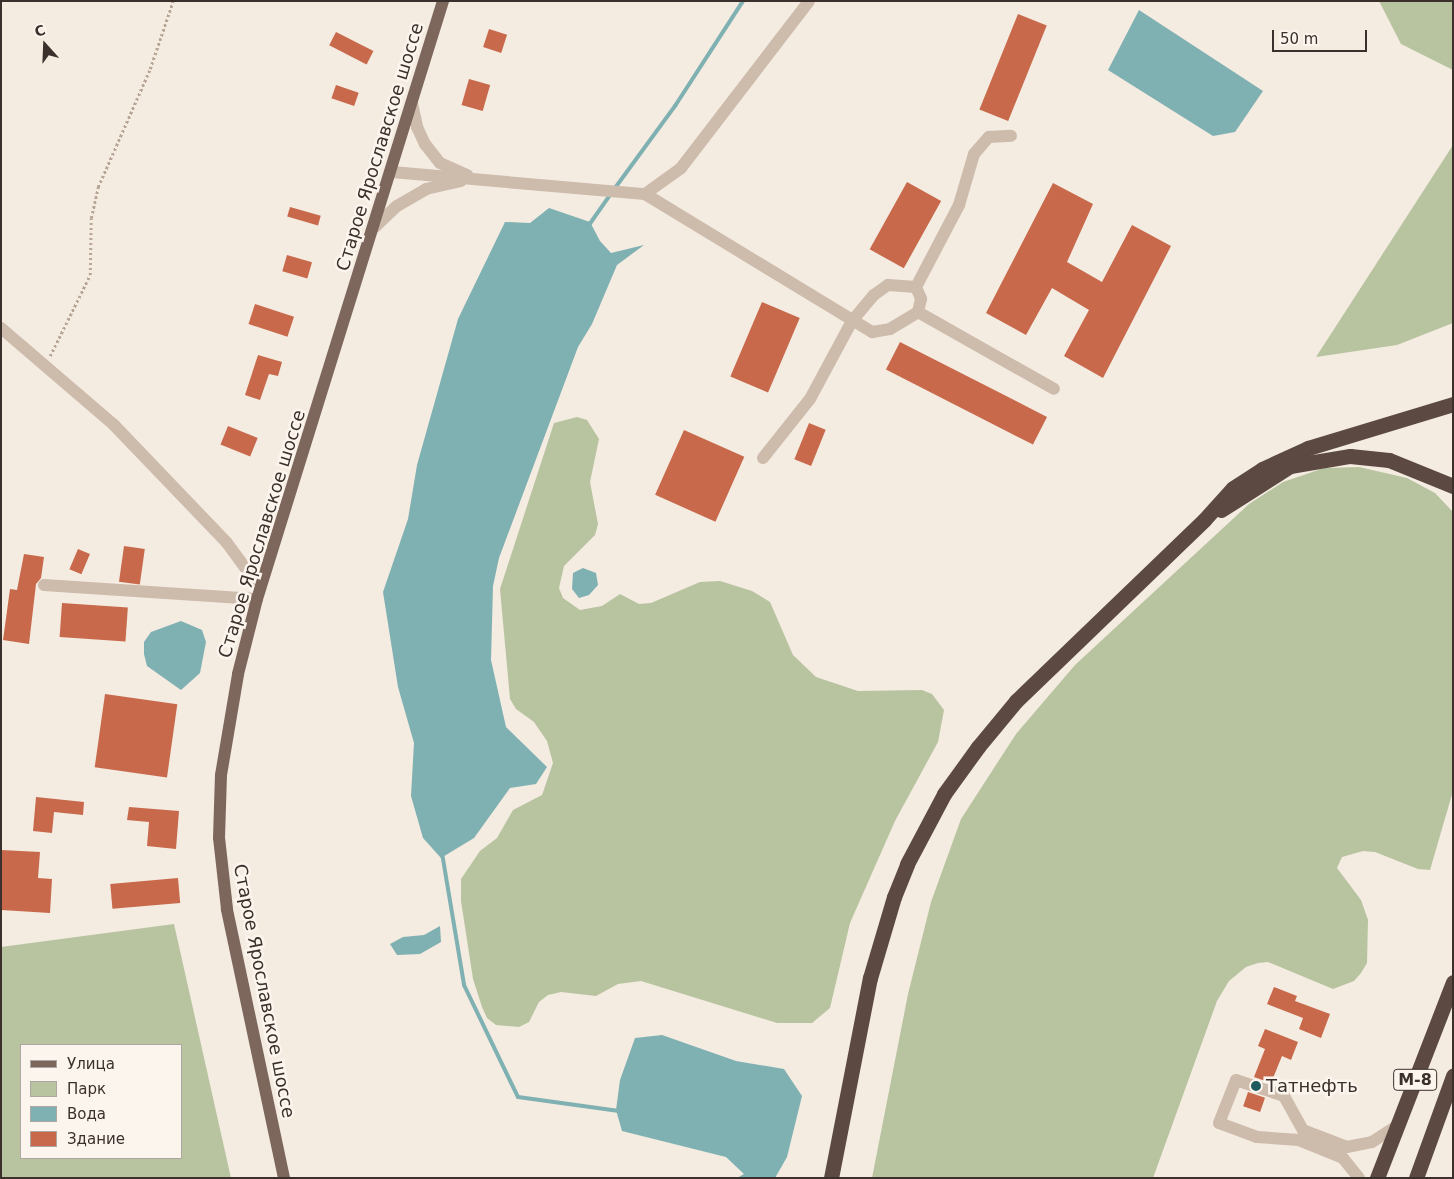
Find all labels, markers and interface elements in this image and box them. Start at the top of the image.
north arrow [20,20,70,70]
street label: Старое Ярославское шоссе [332,20,428,274]
scale bar [1274,20,1369,52]
text: С [32,22,47,40]
text: 50 m [1280,30,1318,48]
street label: Старое Ярославское шоссе [214,407,310,661]
street label: Старое Ярославское шоссе [229,862,299,1120]
legend [20,1044,182,1159]
text: Улица [67,1055,115,1073]
road number: М-8 [1392,1066,1438,1094]
place label: Татнефть [1266,1075,1358,1097]
text: Парк [67,1080,106,1098]
marker: Татнефть [1250,1080,1262,1092]
text: Вода [67,1105,106,1123]
text: Здание [67,1130,125,1148]

